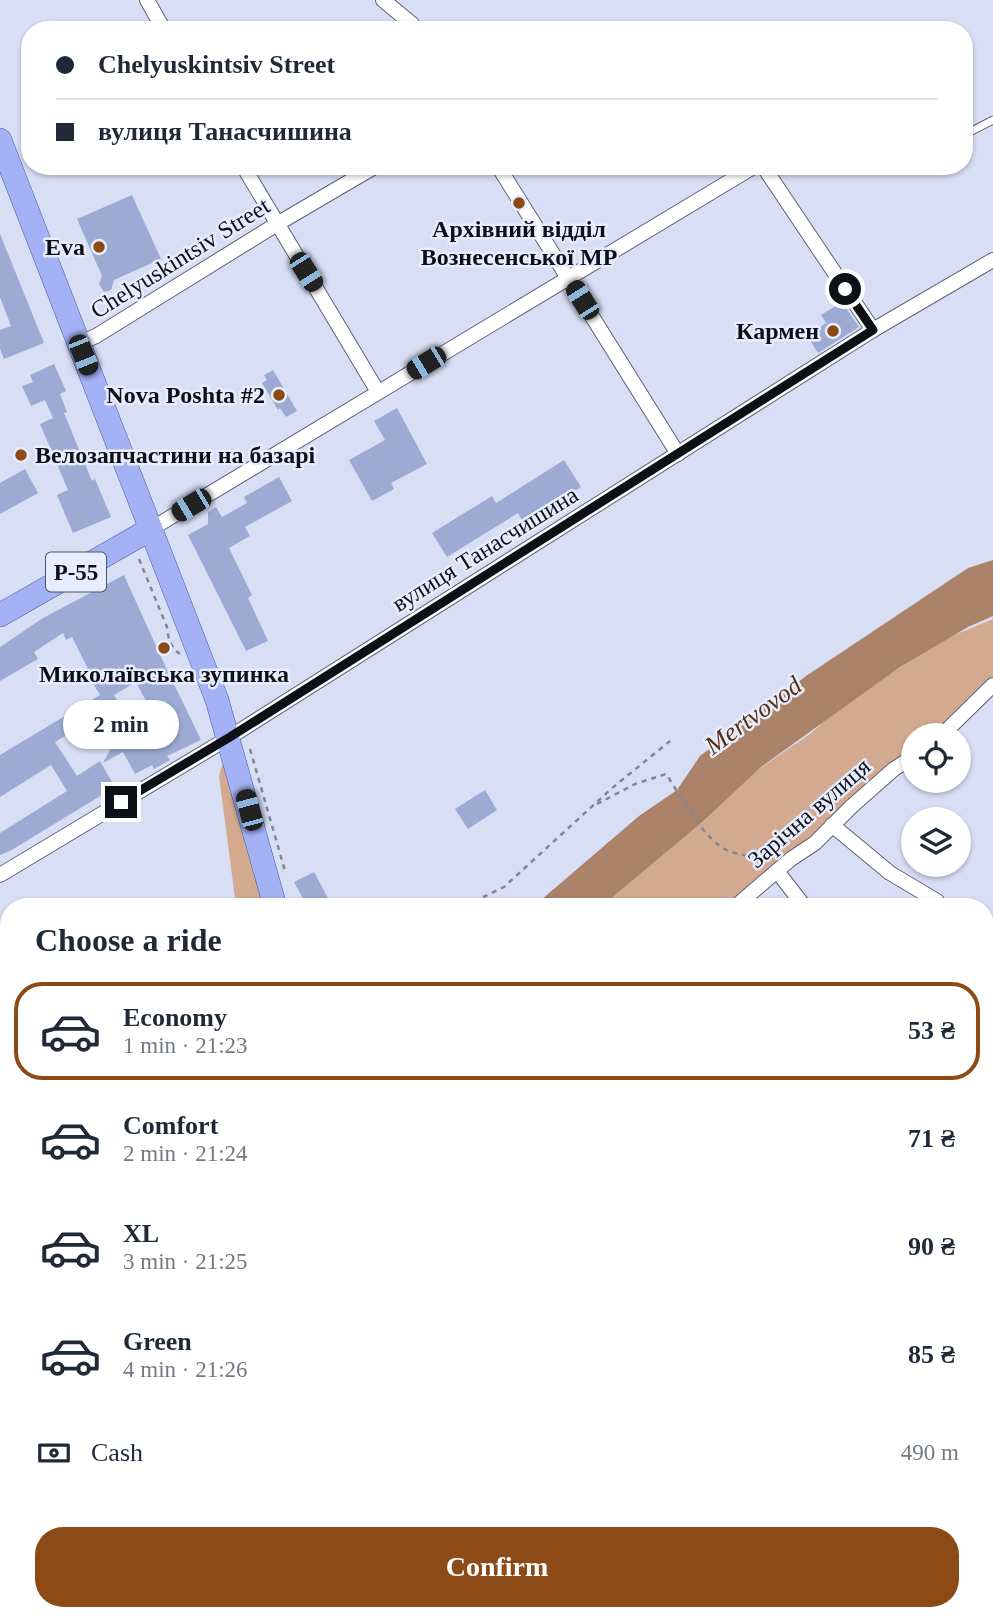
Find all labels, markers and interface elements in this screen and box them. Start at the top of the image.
text: Chelyuskintsiv Street [98,50,335,79]
text: вулиця Танасчишина [98,117,352,146]
street label: Chelyuskintsiv Street [86,192,275,324]
marker: Архівний відділ Вознесенської МР [511,195,527,211]
place label: Архівний відділ Вознесенської МР [421,216,617,270]
place label: Eva [45,234,85,260]
marker: Eva [91,239,107,255]
car [286,249,327,295]
route start [829,273,861,305]
car [562,277,603,323]
place label: Кармен [736,318,819,344]
marker: Кармен [825,323,841,339]
car [66,332,101,378]
car [403,343,450,383]
place label: Nova Poshta #2 [106,382,265,408]
marker: Nova Poshta #2 [271,387,287,403]
place label: Велозапчастини на базарі [35,442,316,468]
marker: Велозапчастини на базарі [13,447,29,463]
street label: вулиця Танасчишина [387,481,583,617]
car [168,485,215,525]
road number: Р-55 [46,552,106,592]
marker: Миколаївська зупинка [156,640,172,656]
place label: Миколаївська зупинка [39,661,289,687]
water label: Mertvovod [698,670,808,761]
callout: 2 min [63,700,179,750]
text: 2 min [93,712,149,737]
map controls [901,723,971,877]
button: locate [901,723,971,793]
street label: Зарічна вулиця [743,753,875,873]
route end [105,786,137,818]
car [234,787,265,833]
button: layers [901,807,971,877]
text: Choose a ride [35,922,222,958]
icon: car [39,1000,102,1063]
text: Economy [123,1003,227,1032]
text: 53 ₴ [908,1016,955,1045]
text: 1 min · 21:23 [123,1033,248,1058]
icon: car [39,1108,102,1171]
text: Comfort [123,1111,218,1140]
text: 71 ₴ [908,1124,955,1153]
text: 2 min · 21:24 [123,1141,248,1166]
icon: car [39,1216,102,1279]
text: XL [123,1219,159,1248]
text: 90 ₴ [908,1232,955,1261]
text: 3 min · 21:25 [123,1249,248,1274]
icon: car [39,1324,102,1387]
text: Green [123,1327,192,1356]
text: 85 ₴ [908,1340,955,1369]
text: 4 min · 21:26 [123,1357,248,1382]
icon: cash [35,1434,73,1472]
text: Cash [91,1438,143,1467]
text: 490 m [901,1440,959,1465]
button: Confirm [35,1527,959,1607]

